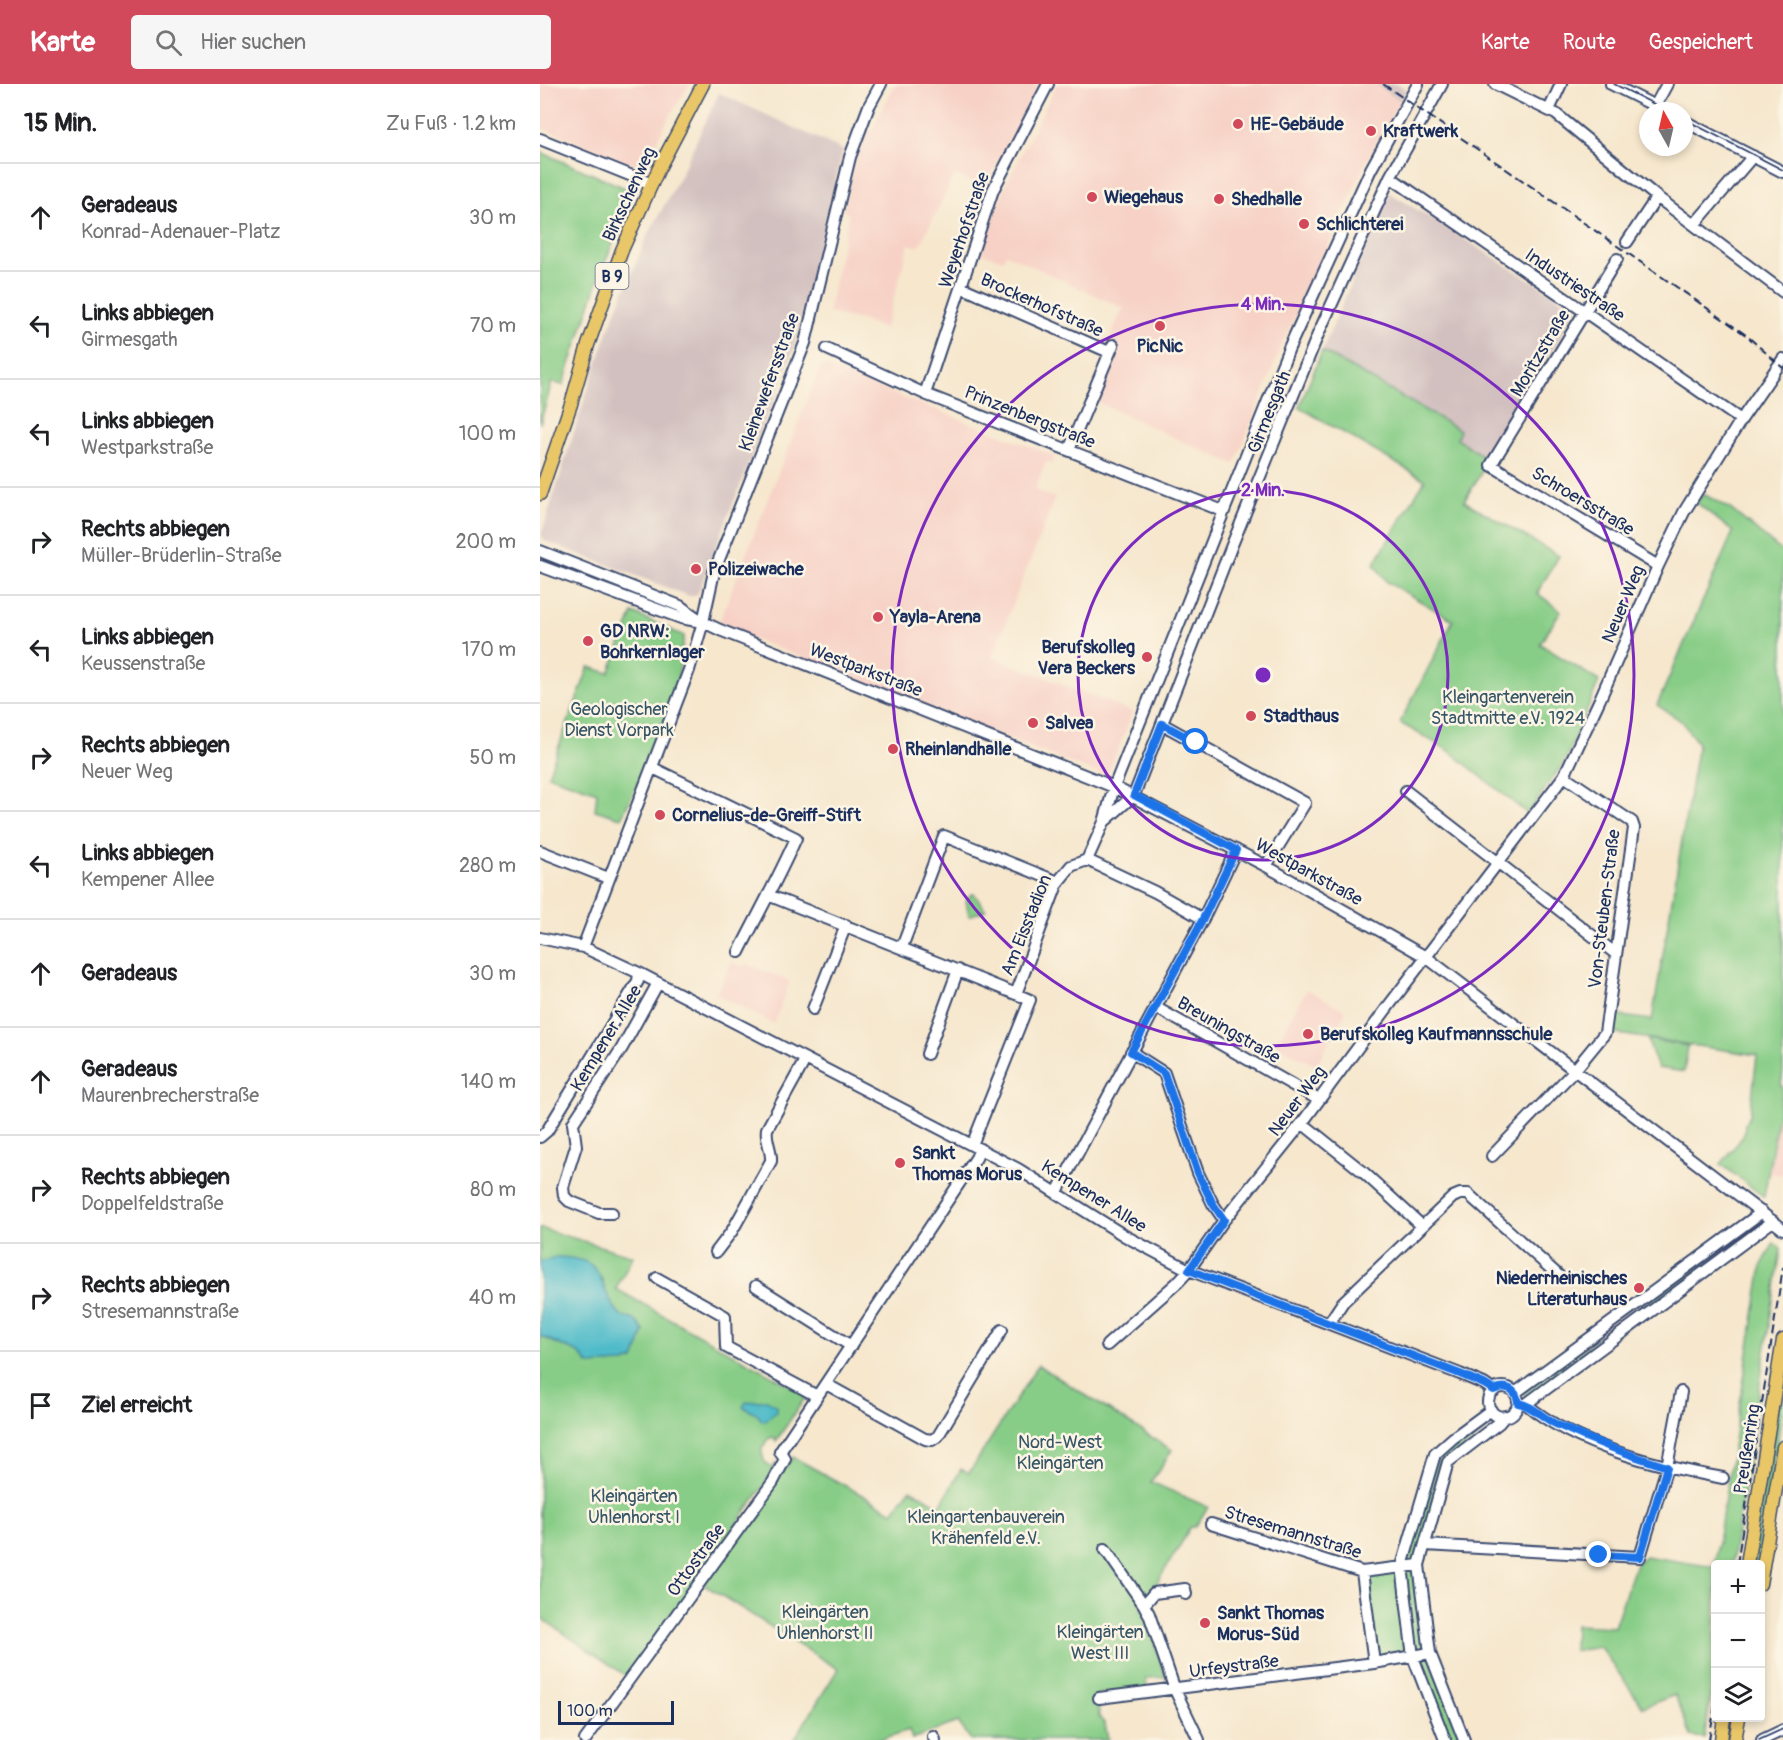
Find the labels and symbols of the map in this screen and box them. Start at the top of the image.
north arrow [1639,102,1693,156]
place label: HE-Gebäude [1250,113,1345,136]
marker: HE-Gebäude [1231,117,1245,131]
place label: Kraftwerk [1383,120,1459,143]
marker: Kraftwerk [1364,124,1378,138]
street label: Birkschenweg [598,143,661,245]
street label: Weyerhofstraße [934,169,995,291]
place label: Wiegehaus [1104,186,1184,209]
place label: Shedhalle [1231,188,1303,211]
marker: Wiegehaus [1085,190,1099,204]
marker: Shedhalle [1212,192,1226,206]
place label: Schlichterei [1316,213,1403,236]
marker: Schlichterei [1297,217,1311,231]
street label: Industriestraße [1520,244,1629,327]
road number: B 9 [596,263,628,289]
street label: Brockerhofstraße [977,268,1107,343]
text: 4 Min. [1241,293,1285,316]
street label: Moritzstraße [1505,305,1576,401]
street label: Kleinewefersstraße [734,310,805,454]
marker: PicNic [1153,319,1167,333]
place label: PicNic [1137,335,1183,358]
street label: Girmesgath [1242,368,1296,457]
street label: Prinzenbergstraße [961,381,1099,454]
street label: Schroersstraße [1527,462,1638,541]
text: 2 Min. [1241,479,1285,502]
place label: Polizeiwache [708,558,805,581]
marker: Polizeiwache [689,562,703,576]
street label: Neuer Weg [1597,562,1650,647]
place label: Yayla-Arena [889,606,982,629]
marker: Yayla-Arena [871,610,885,624]
place label: GD NRW: Bohrkernlager [600,620,705,664]
marker: GD NRW: Bohrkernlager [581,634,595,648]
place label: Berufskolleg Vera Beckers [1038,636,1136,680]
street label: Westparkstraße [806,638,926,703]
marker: Berufskolleg Vera Beckers [1140,650,1154,664]
centre of rings [1253,665,1273,685]
park label: Kleingartenverein Stadtmitte e.V. 1924 [1431,686,1586,730]
park label: Geologischer Dienst Vorpark [564,698,674,742]
place label: Stadthaus [1263,705,1340,728]
marker: Stadthaus [1244,709,1258,723]
place label: Salvea [1045,712,1094,735]
marker: Salvea [1026,716,1040,730]
route start [1182,728,1208,754]
place label: Rheinlandhalle [905,738,1012,761]
marker: Rheinlandhalle [886,742,900,756]
place label: Cornelius-de-Greiff-Stift [672,804,862,827]
marker: Cornelius-de-Greiff-Stift [653,808,667,822]
street label: Von-Steuben-Straße [1583,828,1626,990]
street label: Westparkstraße [1251,834,1367,911]
street label: Am Eisstadion [996,871,1057,979]
street label: Kempener Allee [566,981,647,1096]
street label: Breuningstraße [1173,992,1285,1069]
place label: Berufskolleg Kaufmannsschule [1320,1023,1554,1046]
marker: Berufskolleg Kaufmannsschule [1301,1027,1315,1041]
street label: Neuer Weg [1263,1061,1331,1141]
place label: Sankt Thomas Morus [911,1142,1023,1186]
street label: Kempener Allee [1037,1155,1151,1238]
marker: Sankt Thomas Morus [893,1156,907,1170]
place label: Niederrheinisches Literaturhaus [1496,1267,1628,1311]
marker: Niederrheinisches Literaturhaus [1632,1281,1646,1295]
street label: Preußenring [1729,1402,1766,1496]
park label: Nord-West Kleingärten [1016,1431,1104,1475]
park label: Kleingärten Uhlenhorst I [588,1485,680,1529]
street label: Stresemannstraße [1222,1501,1364,1564]
park label: Kleingartenbauverein Krähenfeld e.V. [907,1506,1065,1550]
street label: Ottostraße [662,1519,731,1601]
route end [1585,1541,1611,1567]
park label: Kleingärten Uhlenhorst II [776,1601,874,1645]
place label: Sankt Thomas Morus-Süd [1217,1602,1325,1646]
marker: Sankt Thomas Morus-Süd [1198,1616,1212,1630]
park label: Kleingärten West III [1056,1621,1144,1665]
street label: Urfeystraße [1188,1650,1280,1683]
scale bar [558,1698,674,1726]

